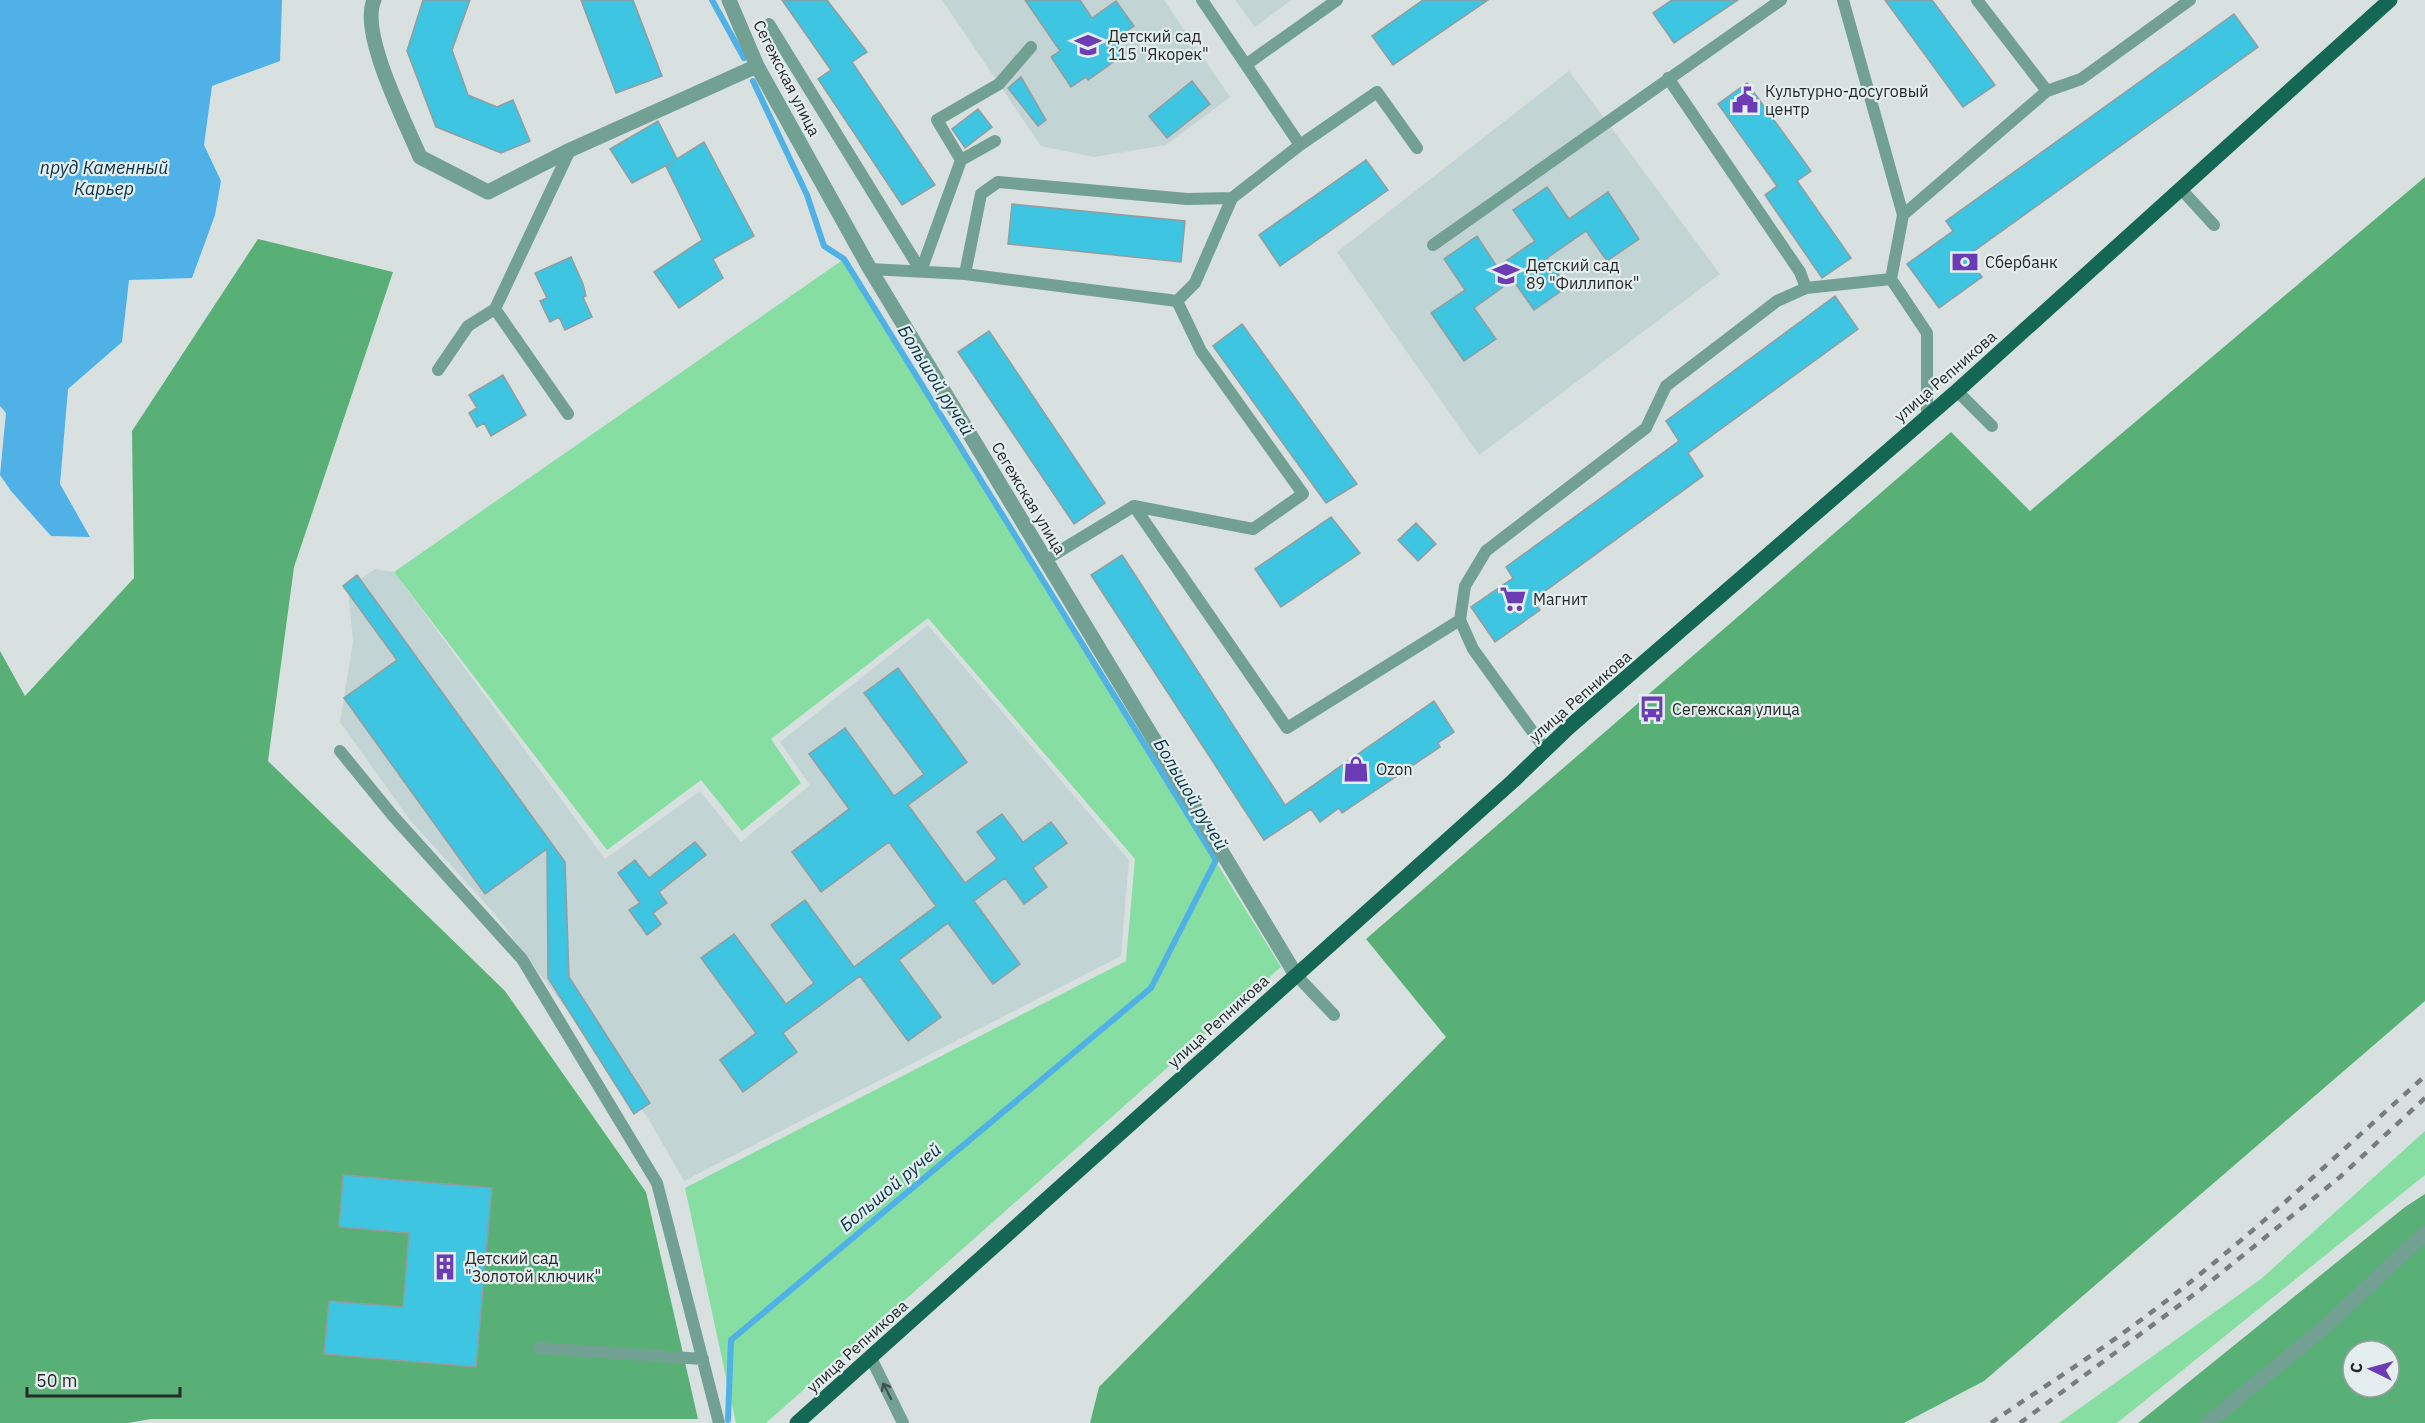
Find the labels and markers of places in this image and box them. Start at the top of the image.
place label: Детский сад 115 "Якорек" [1108,26,1209,64]
school or university icon: Детский сад 115 "Якорек" [1073,30,1103,60]
place label: Культурно-досуговый центр [1765,81,1929,119]
public building icon: Культурно-досуговый центр [1730,85,1760,115]
bank icon: Сбербанк [1950,247,1980,277]
place label: Сбербанк [1985,252,2058,272]
place label: Детский сад 89 "Филлипок" [1526,255,1639,293]
school or university icon: Детский сад 89 "Филлипок" [1491,259,1521,289]
supermarket icon: Магнит [1498,584,1528,614]
place label: Магнит [1533,589,1588,609]
bus stop icon: Сегежская улица [1637,694,1667,724]
place label: Сегежская улица [1672,699,1800,719]
shop icon: Ozon [1341,754,1371,784]
place label: Ozon [1376,759,1413,779]
place label: Детский сад "Золотой ключик" [465,1248,601,1286]
building icon: Детский сад "Золотой ключик" [430,1252,460,1282]

